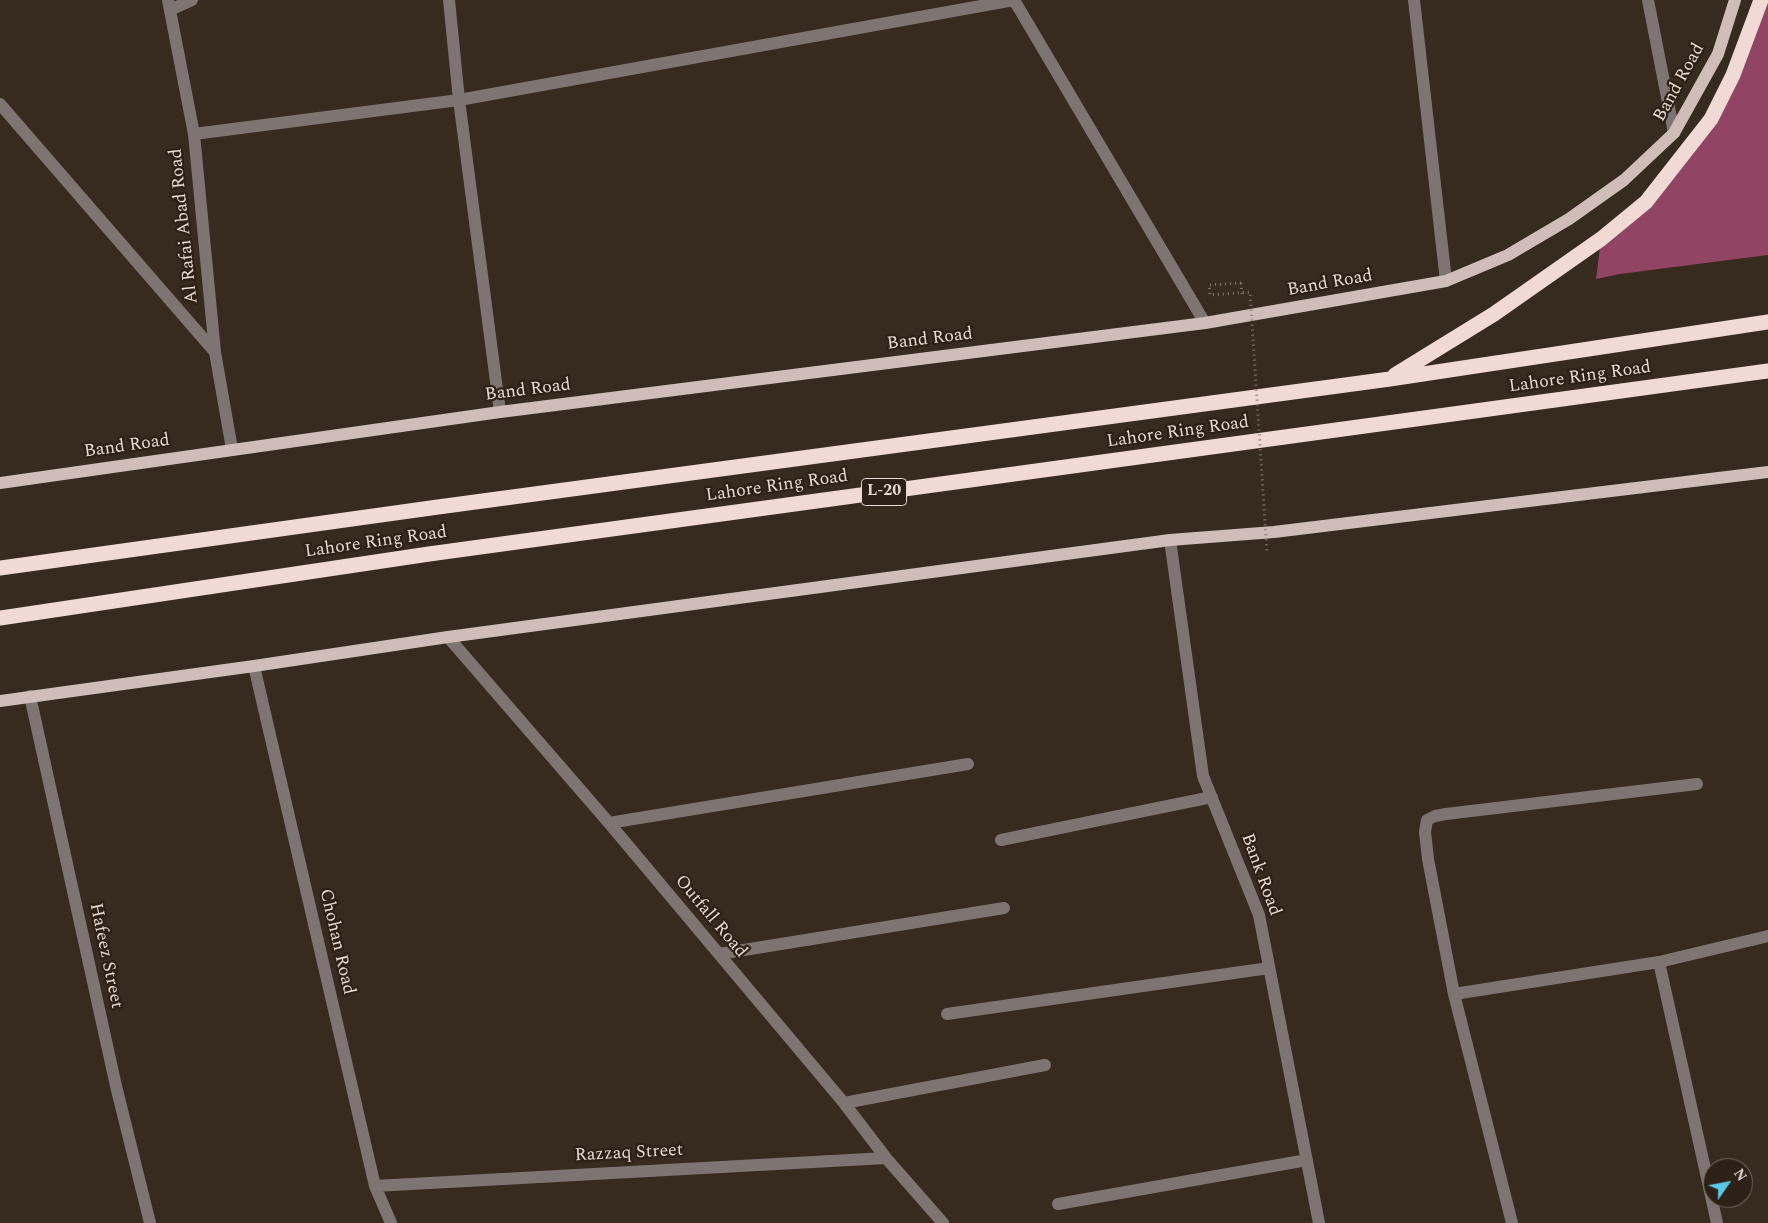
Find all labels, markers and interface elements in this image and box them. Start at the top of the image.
street label: Band Road [1650,40,1710,126]
street label: Al Rafai Abad Road [166,147,204,305]
street label: Band Road [1286,266,1374,302]
street label: Band Road [886,324,974,356]
street label: Lahore Ring Road [1507,357,1653,399]
street label: Band Road [484,375,572,407]
street label: Lahore Ring Road [1105,412,1251,454]
street label: Band Road [83,430,171,464]
street label: Lahore Ring Road [704,466,850,508]
road number: L-20 [862,478,906,506]
street label: Lahore Ring Road [303,522,449,564]
street label: Bank Road [1235,831,1285,919]
street label: Outfall Road [669,871,751,963]
street label: Chohan Road [313,887,359,997]
street label: Hafeez Street [83,901,127,1011]
street label: Razzaq Street [574,1140,684,1168]
north arrow [1703,1158,1753,1208]
text: N [1728,1165,1752,1186]

